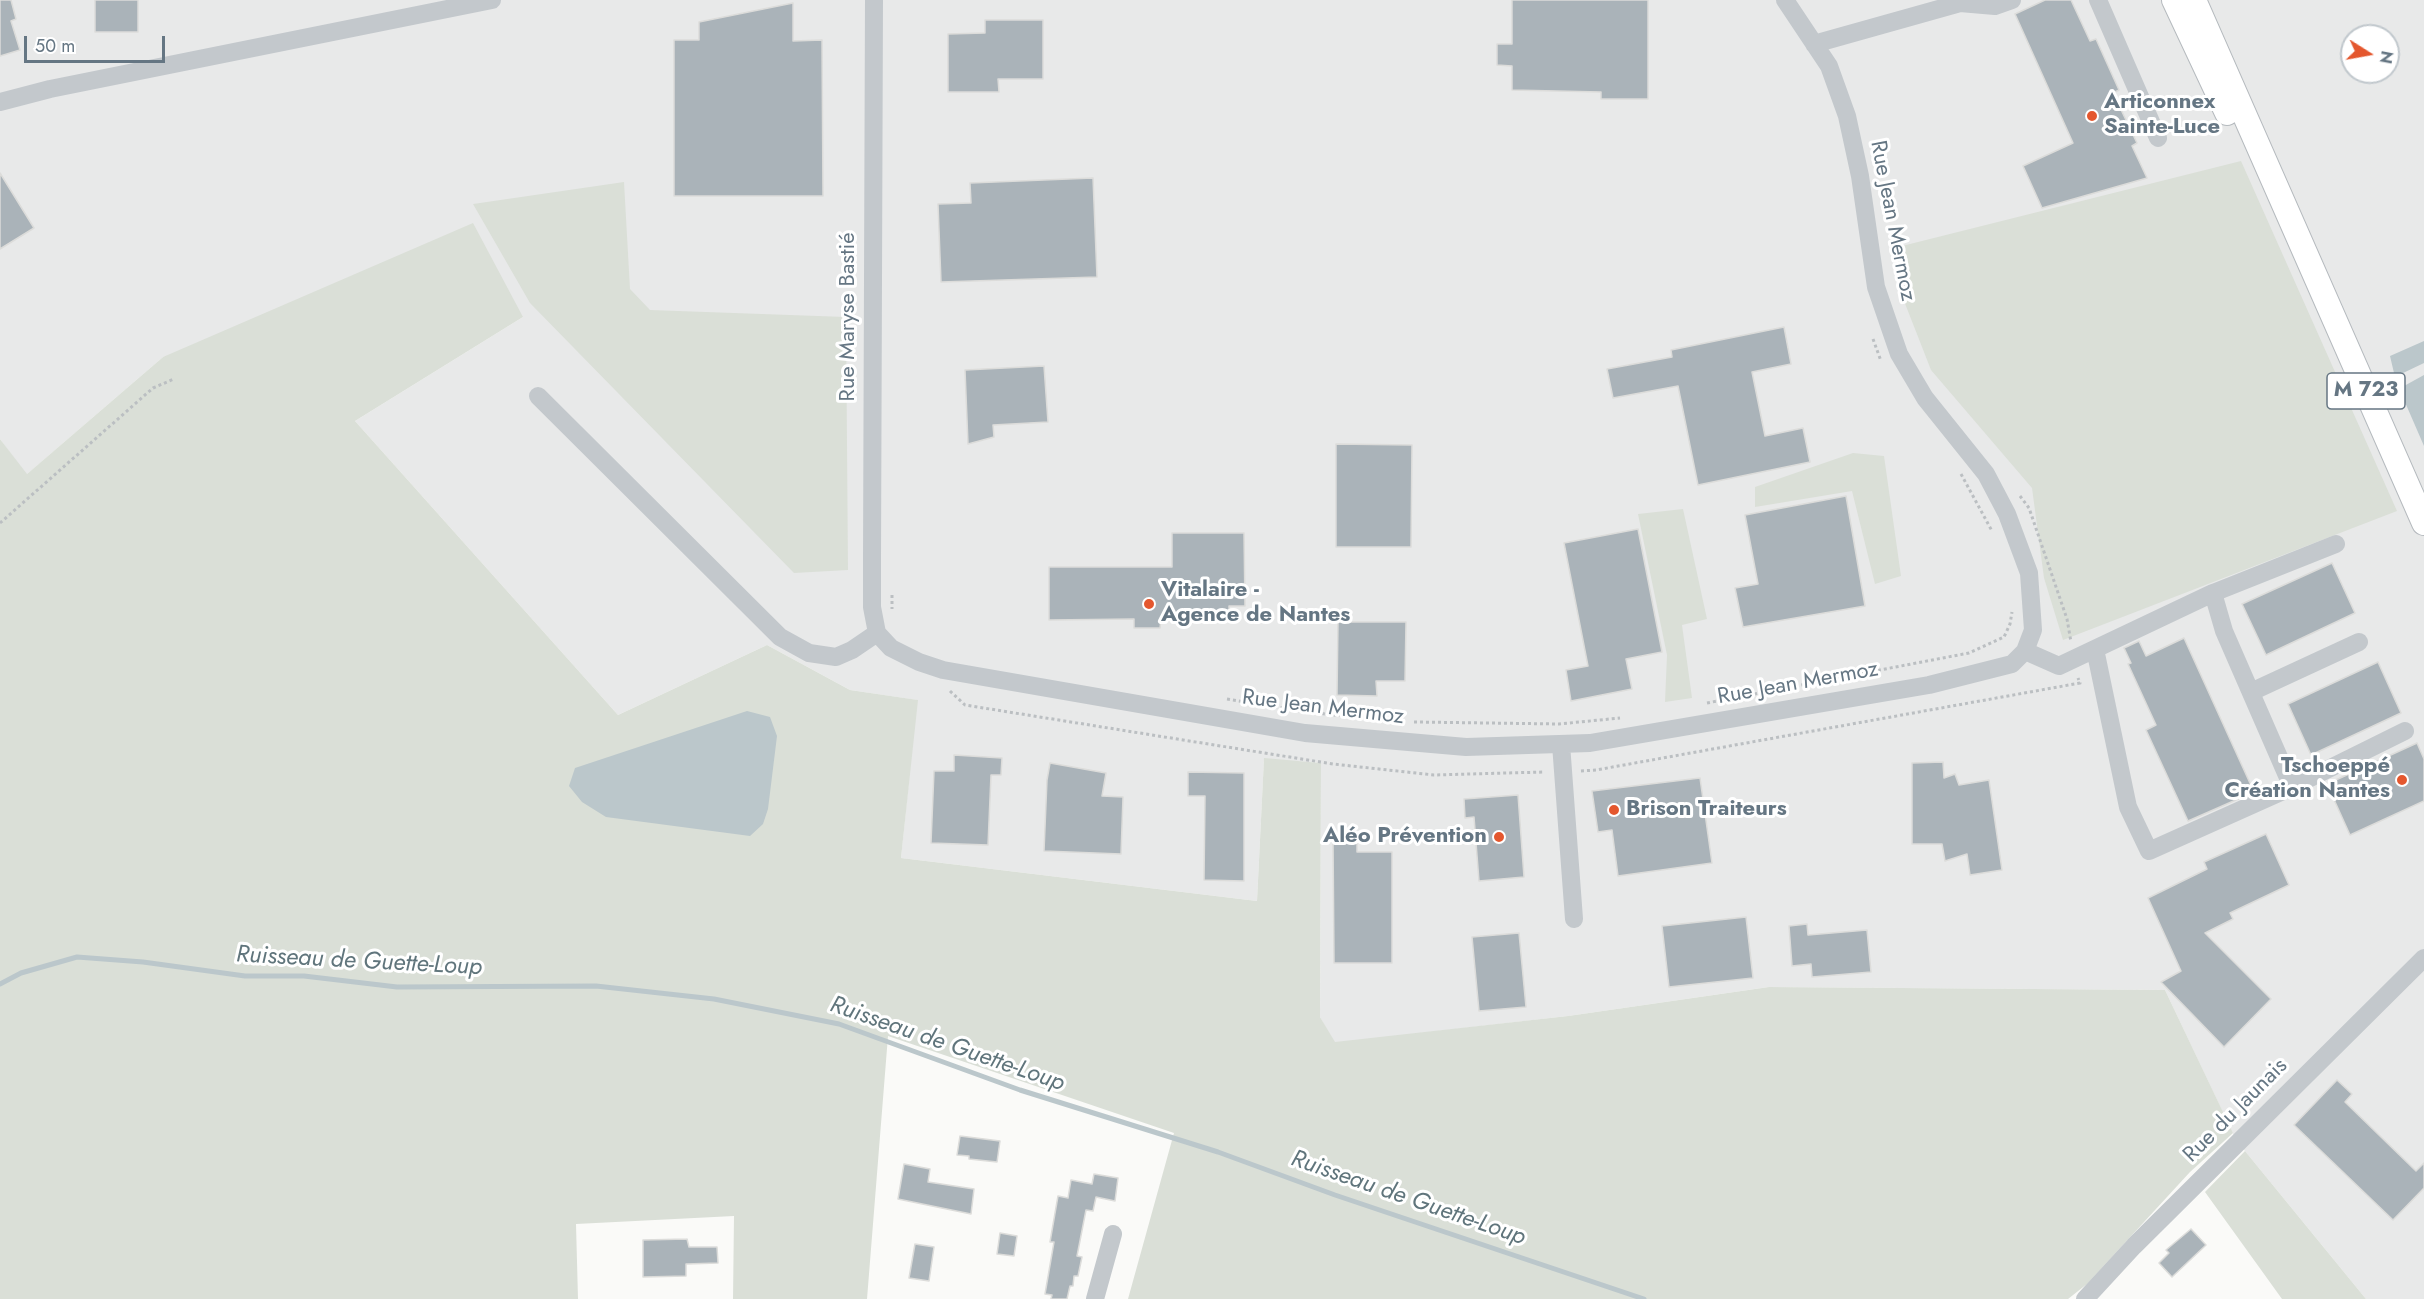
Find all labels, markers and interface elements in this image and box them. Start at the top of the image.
scale bar [27,24,168,62]
north arrow [2340,24,2400,84]
text: 50 m [35,33,75,59]
text: N [2374,49,2399,66]
place label: Articonnex Sainte-Luce [2104,90,2220,142]
marker: Articonnex Sainte-Luce [2085,109,2099,123]
street label: Rue Jean Mermoz [1864,139,1920,303]
street label: Rue Maryse Bastié [836,233,862,401]
road number: M 723 [2327,373,2405,409]
place label: Vitalaire - Agence de Nantes [1161,578,1350,630]
marker: Vitalaire - Agence de Nantes [1142,597,1156,611]
street label: Rue Jean Mermoz [1716,657,1880,711]
street label: Rue Jean Mermoz [1241,685,1405,731]
place label: Tschoeppé Création Nantes [2224,754,2390,806]
marker: Tschoeppé Création Nantes [2395,773,2409,787]
place label: Brison Traiteurs [1626,797,1787,823]
marker: Brison Traiteurs [1607,803,1621,817]
place label: Aléo Prévention [1323,824,1487,850]
marker: Aléo Prévention [1492,830,1506,844]
water label: Ruisseau de Guette-Loup [235,941,483,983]
water label: Ruisseau de Guette-Loup [826,991,1068,1099]
street label: Rue du Jaunais [2178,1053,2294,1169]
water label: Ruisseau de Guette-Loup [1287,1145,1529,1253]

